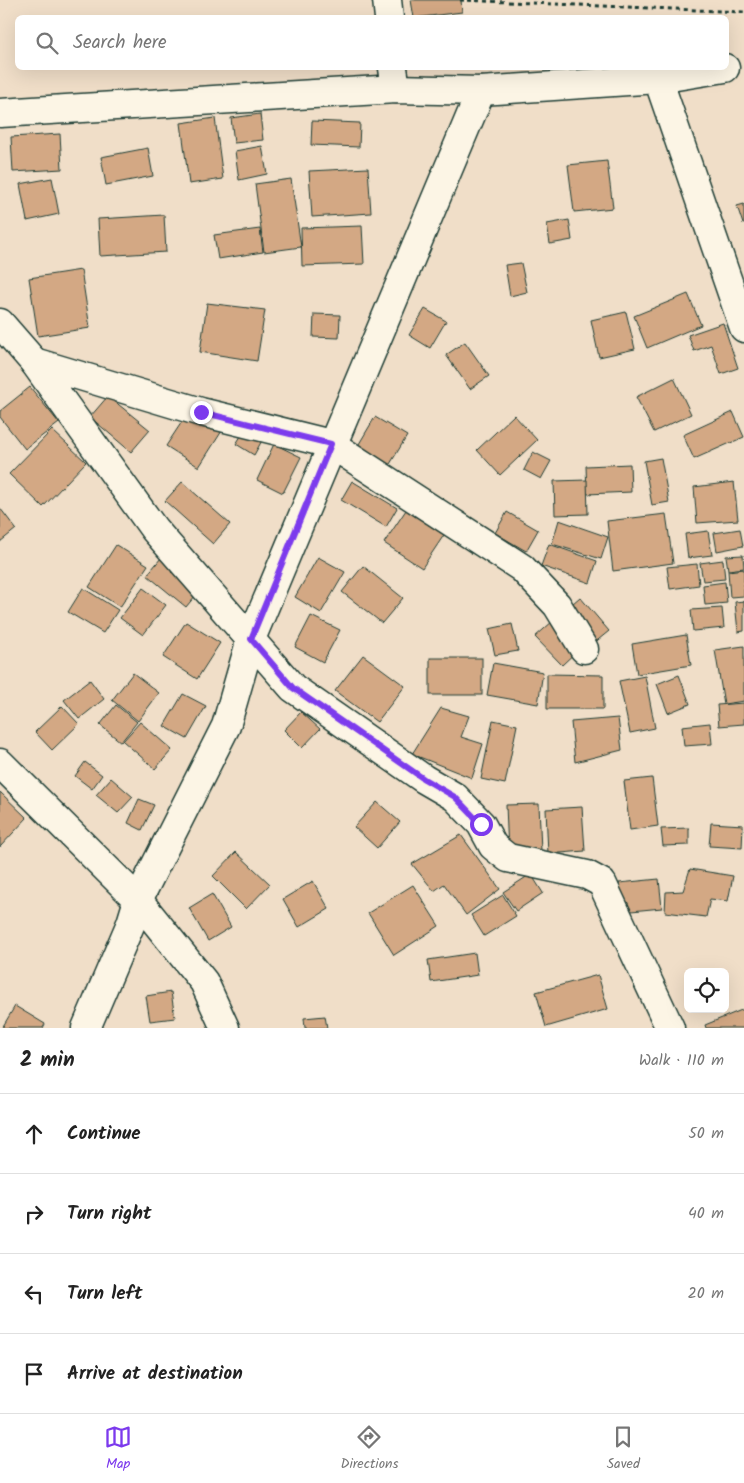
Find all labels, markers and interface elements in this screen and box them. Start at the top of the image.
search box [15,15,729,70]
text: Search here [73,28,167,58]
icon: search [33,29,61,57]
route end [190,401,213,424]
route start [470,813,493,836]
map controls [684,968,729,1013]
button: locate [684,968,729,1013]
text: 2 min [20,1044,75,1077]
text: Walk · 110 m [639,1048,724,1073]
text: Continue [67,1119,140,1149]
icon: ahead [20,1120,48,1148]
text: 50 m [688,1121,724,1146]
text: Turn right [67,1199,152,1229]
icon: right [20,1200,48,1228]
text: 40 m [688,1201,724,1226]
text: Turn left [67,1279,142,1309]
icon: left [20,1280,48,1308]
text: 20 m [688,1281,724,1306]
text: Arrive at destination [67,1359,243,1389]
icon: arrive [20,1360,48,1388]
tab: Map [104,1423,132,1475]
tab: Directions [340,1423,398,1475]
tab: Saved [607,1423,640,1475]

